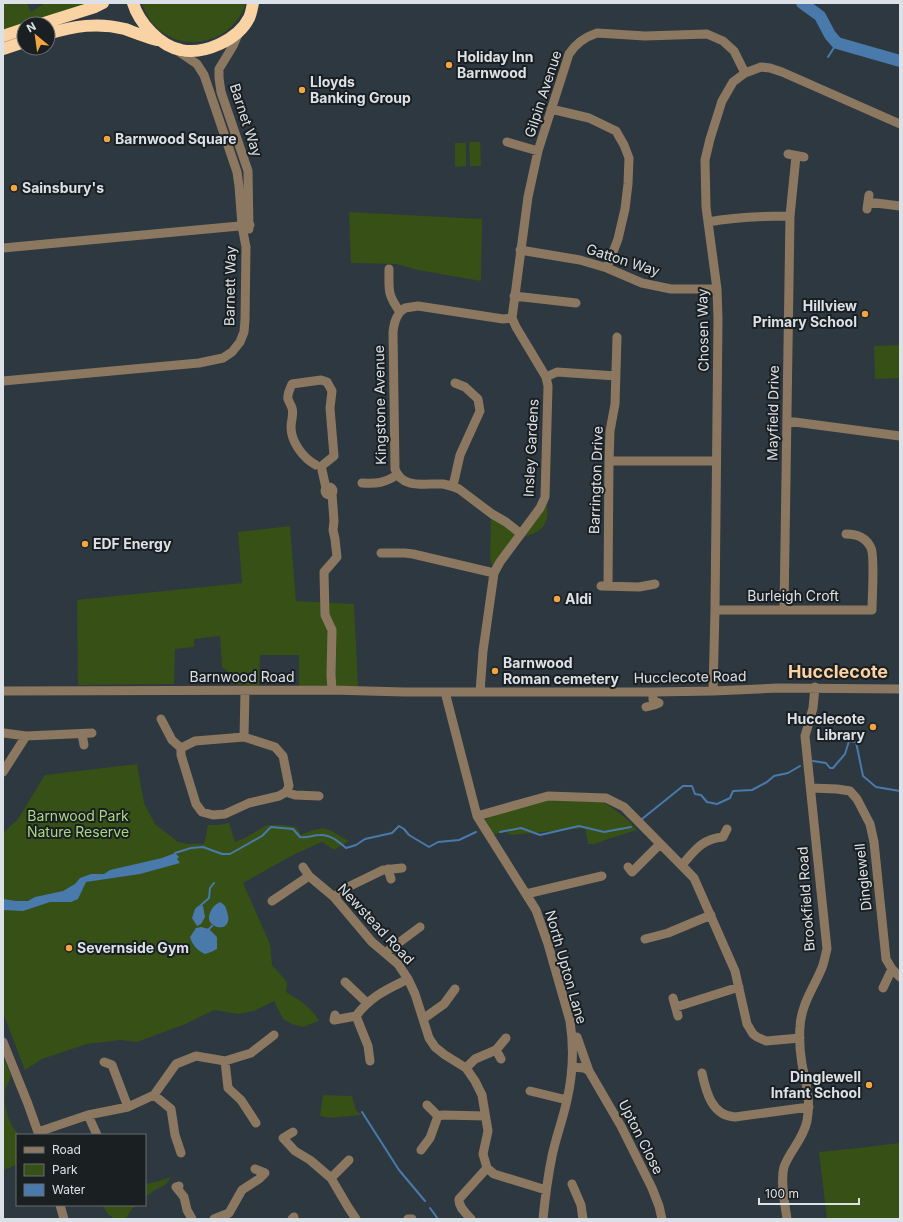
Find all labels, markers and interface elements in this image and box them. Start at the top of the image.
north arrow [16,16,56,56]
text: N [24,19,38,35]
place label: Holiday Inn Barnwood [457,48,533,81]
street label: Gilpin Avenue [520,48,565,140]
marker: Holiday Inn Barnwood [444,60,454,70]
place label: Lloyds Banking Group [310,73,411,106]
street label: Barnet Way [227,81,266,159]
marker: Lloyds Banking Group [297,85,307,95]
place label: Barnwood Square [115,130,236,147]
marker: Barnwood Square [102,134,112,144]
place label: Sainsbury's [22,179,104,196]
marker: Sainsbury's [9,183,19,193]
street label: Gatton Way [584,240,662,279]
street label: Barnett Way [220,246,239,326]
street label: Chosen Way [693,288,712,372]
place label: Hillview Primary School [753,297,857,330]
marker: Hillview Primary School [860,309,870,319]
street label: Kingstone Avenue [370,345,389,465]
street label: Mayfield Drive [763,365,782,461]
street label: Insley Gardens [519,398,542,497]
street label: Barrington Drive [585,426,606,534]
place label: EDF Energy [93,535,172,552]
marker: EDF Energy [80,539,90,549]
street label: Burleigh Croft [747,587,839,604]
place label: Aldi [565,590,592,607]
marker: Aldi [552,594,562,604]
place label: Barnwood Roman cemetery [503,654,619,687]
district label: Hucclecote [788,661,888,682]
marker: Barnwood Roman cemetery [490,666,500,676]
street label: Hucclecote Road [633,667,747,686]
street label: Barnwood Road [189,668,295,685]
place label: Hucclecote Library [787,710,866,743]
marker: Hucclecote Library [868,722,878,732]
park label: Barnwood Park Nature Reserve [27,807,129,840]
street label: Dinglewell [851,842,875,912]
street label: Brookfield Road [793,846,818,952]
street label: Newstead Road [335,880,418,968]
street label: North Upton Lane [542,908,591,1026]
place label: Severnside Gym [77,939,189,956]
marker: Severnside Gym [64,943,74,953]
place label: Dinglewell Infant School [771,1068,861,1101]
marker: Dinglewell Infant School [864,1080,874,1090]
street label: Upton Close [615,1097,668,1177]
legend [16,1134,146,1206]
text: Road [52,1142,81,1157]
text: Park [52,1162,78,1177]
scale bar [759,1180,859,1206]
text: Water [52,1182,86,1197]
text: 100 m [765,1186,799,1201]

